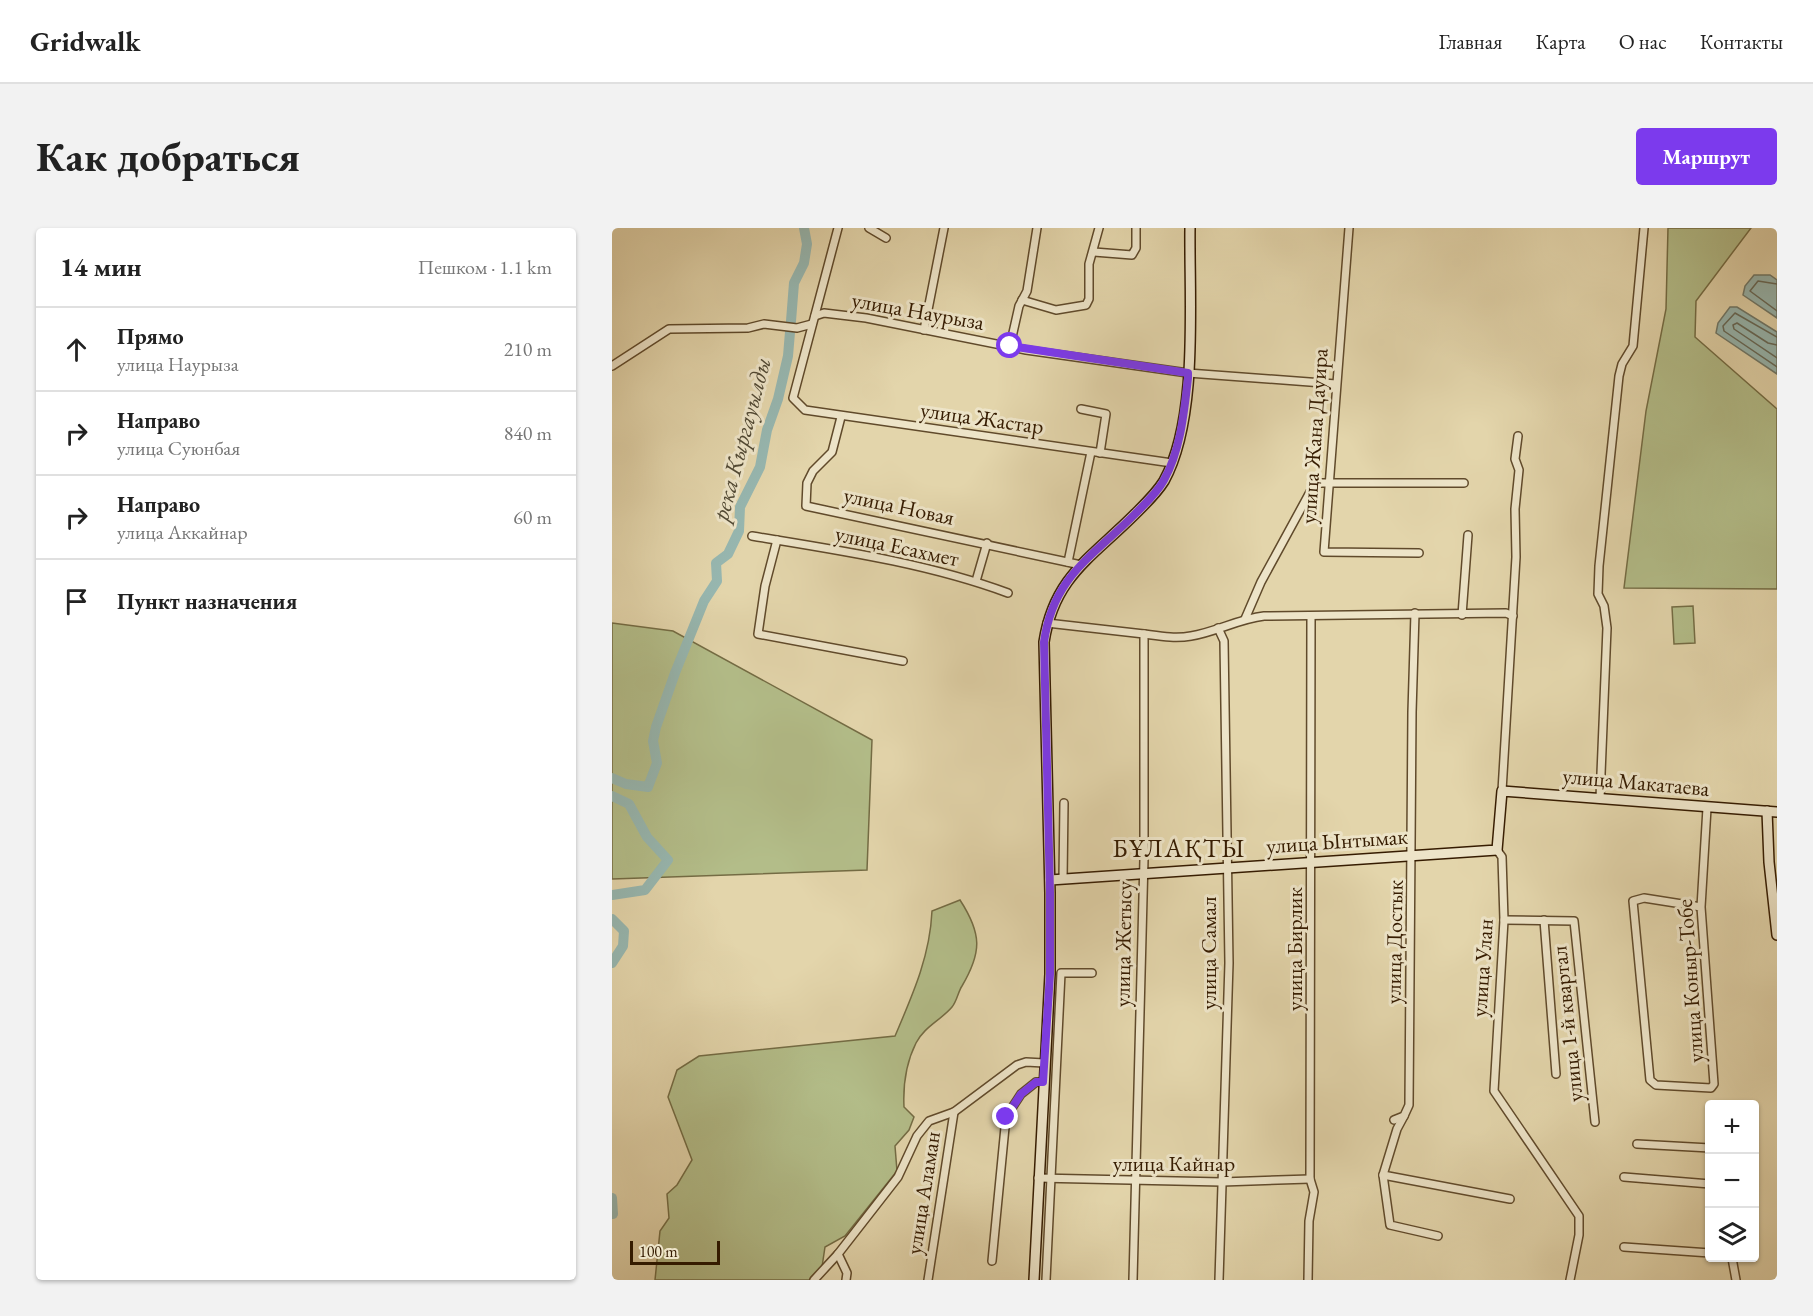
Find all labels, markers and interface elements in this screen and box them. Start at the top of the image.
text: Gridwalk [30,23,141,59]
text: Главная [1438,28,1502,55]
text: Карта [1535,28,1586,55]
text: О нас [1619,28,1667,55]
text: Контакты [1700,28,1783,55]
button: Маршрут [1636,128,1777,185]
text: Как добраться [36,129,300,184]
text: 14 мин [60,250,141,284]
text: Пешком · 1.1 km [418,254,552,280]
street label: улица Наурыза [850,285,987,337]
text: Прямо [117,322,184,351]
route start [996,332,1022,358]
icon: ahead [60,333,93,366]
text: 210 m [504,336,552,362]
street label: улица Жана Дауира [1293,347,1335,525]
text: улица Наурыза [117,351,239,377]
water label: река Кыргауылды [704,354,778,527]
street label: улица Жастар [918,395,1046,441]
text: Направо [117,406,200,435]
icon: right [60,417,93,450]
text: 840 m [504,420,552,446]
text: улица Суюнбая [117,435,240,461]
street label: улица Новая [841,480,957,532]
text: Направо [117,490,200,519]
icon: right [60,501,93,534]
text: 60 m [513,504,552,530]
text: улица Аккайнар [117,519,248,545]
street label: улица Есахмет [832,519,962,573]
icon: arrive [60,585,93,618]
text: Пункт назначения [117,587,297,616]
street label: улица Макатаева [1561,761,1711,803]
street label: улица Ынтымак [1265,822,1409,860]
district label: БҰЛАҚТЫ [1112,831,1246,865]
street label: улица Достык [1378,879,1410,1004]
street label: улица Жетысу [1107,880,1139,1007]
street label: улица Бирлик [1280,887,1309,1011]
street label: улица Самал [1194,896,1223,1010]
street label: улица Коныр-Тобе [1670,898,1710,1064]
street label: улица Улан [1464,918,1500,1018]
street label: улица 1-й квартал [1544,944,1590,1103]
map controls [1705,1100,1759,1262]
button: + [1705,1100,1759,1154]
route end [992,1103,1018,1129]
street label: улица Аламан [899,1129,947,1257]
street label: улица Кайнар [1113,1149,1235,1178]
button: − [1705,1154,1759,1208]
button: layers [1705,1208,1759,1262]
scale bar [630,1238,720,1266]
text: 100 m [639,1241,678,1262]

